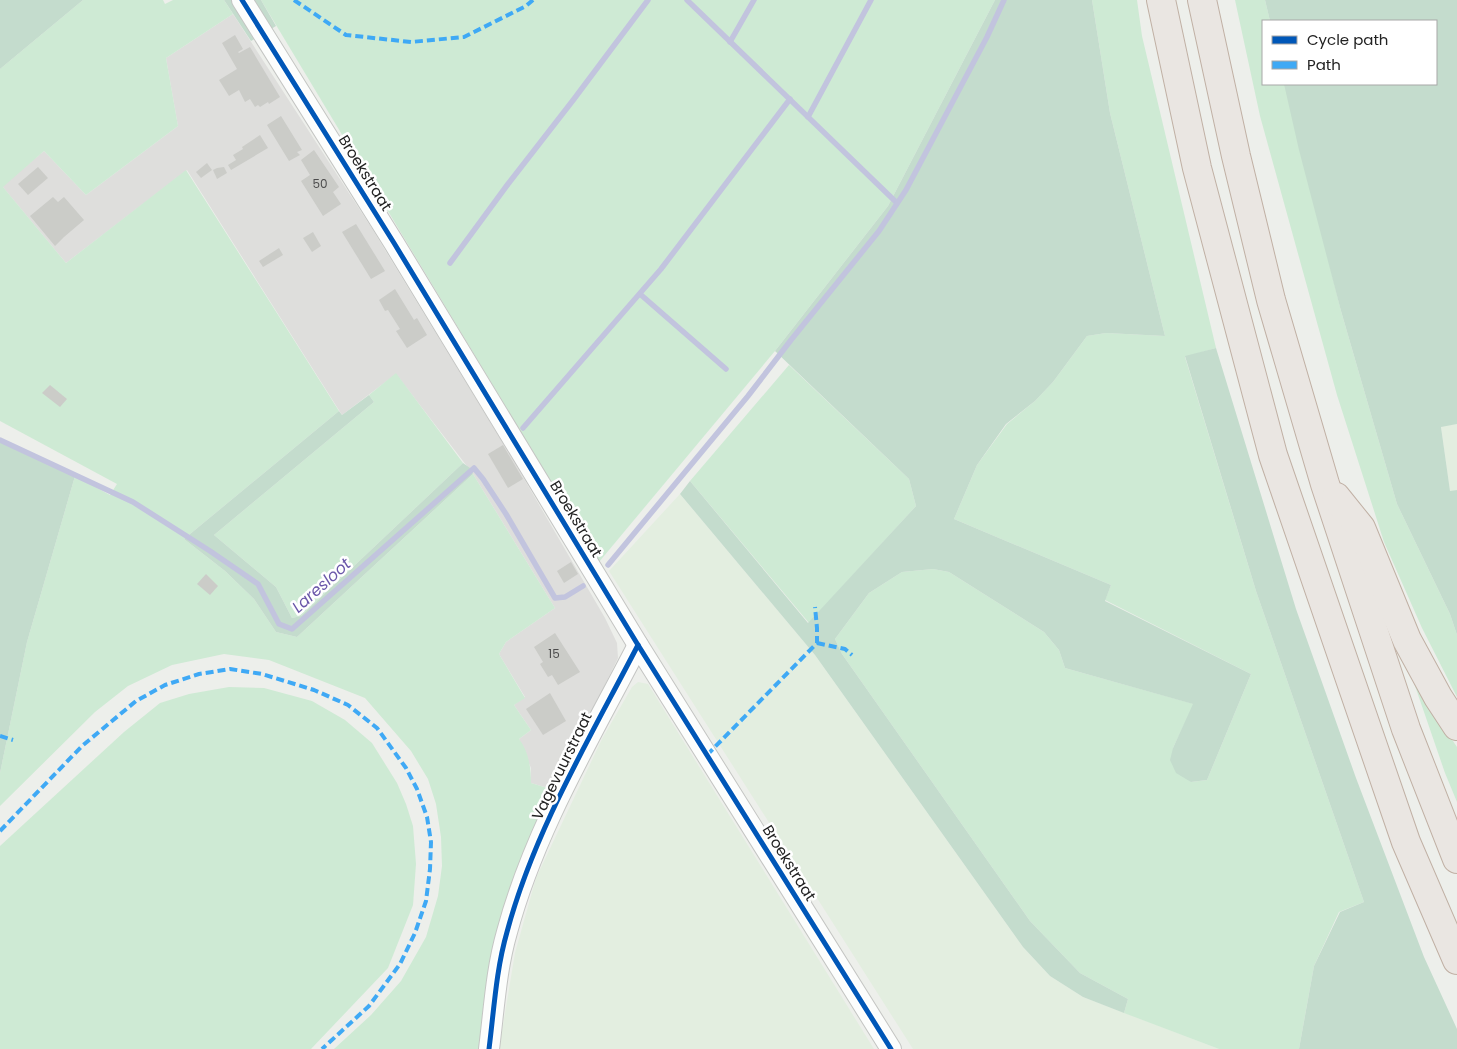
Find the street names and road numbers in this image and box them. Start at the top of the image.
street label: Broekstraat [334,131,397,215]
street label: Broekstraat [545,476,608,561]
street label: Vagevuurstraat [526,708,597,823]
street label: Broekstraat [758,821,821,905]

